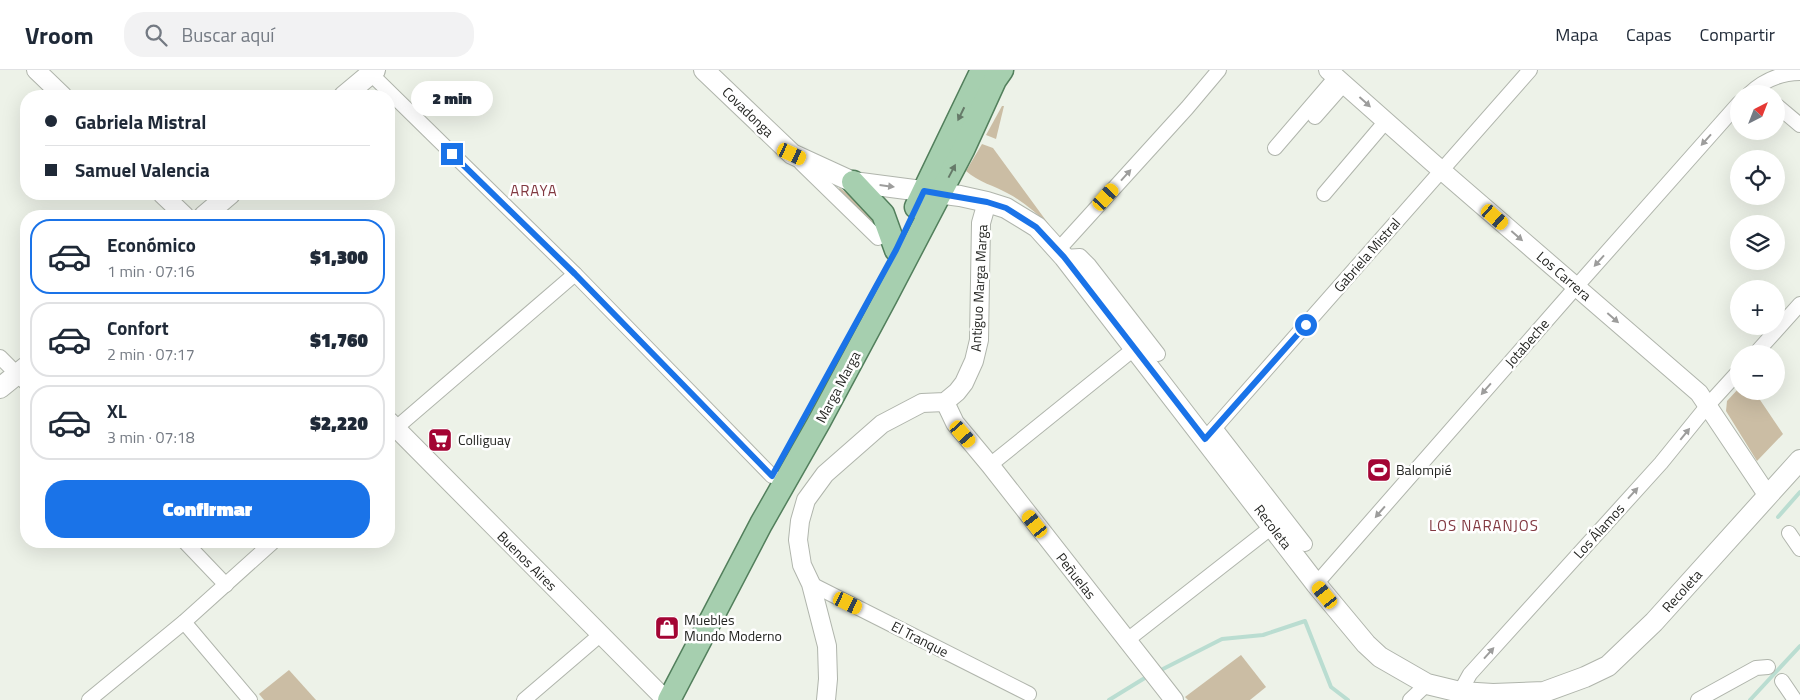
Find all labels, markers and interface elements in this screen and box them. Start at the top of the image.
search box [124,12,474,57]
text: Vroom [25,17,94,53]
text: Buscar aquí [182,20,275,49]
icon: search [142,21,170,49]
text: Mapa [1555,21,1598,48]
text: Capas [1626,21,1672,48]
text: Compartir [1700,21,1775,48]
callout: 2 min [411,82,493,116]
street label: Covadonga [718,82,779,142]
north arrow [1730,85,1785,140]
map controls [1730,85,1785,400]
text: 2 min [432,86,472,110]
one-way arrow [1358,97,1371,108]
text: Gabriela Mistral [75,107,206,136]
one-way arrow [956,107,964,121]
one-way arrow [1701,133,1712,146]
car [775,141,808,167]
route end [441,143,463,165]
button: locate [1730,150,1785,205]
text: Samuel Valencia [75,155,210,184]
one-way arrow [947,165,956,178]
one-way arrow [1120,170,1132,182]
district label: ARAYA [510,179,558,202]
car [1090,181,1121,213]
one-way arrow [879,182,895,190]
car [1478,201,1511,233]
street label: Gabriela Mistral [1328,213,1405,297]
button: layers [1730,215,1785,270]
street label: Antiguo Marga Marga [965,224,992,352]
text: Económico [107,230,196,259]
one-way arrow [1511,230,1523,242]
icon: car [47,234,92,279]
text: $1,300 [310,242,368,271]
street label: Los Carrera [1532,246,1596,305]
one-way arrow [1593,255,1604,268]
text: 1 min · 07:16 [107,259,195,283]
button: + [1730,280,1785,335]
text: Confort [107,313,169,342]
one-way arrow [1606,313,1619,324]
route start [1295,314,1317,336]
street label: Jotabeche [1500,314,1554,372]
icon: car [47,317,92,362]
text: $1,760 [310,325,368,354]
text: 2 min · 07:17 [107,342,195,366]
button: − [1730,345,1785,400]
street label: Marga Marga [810,347,865,426]
one-way arrow [1481,383,1492,396]
text: XL [107,396,127,425]
icon: car [47,400,92,445]
text: $2,220 [310,408,368,437]
car [947,418,978,450]
text: 3 min · 07:18 [107,425,195,449]
supermarket icon: Colliguay [427,427,453,453]
one-way arrow [1679,428,1690,441]
place label: Colliguay [458,429,511,450]
sports icon: Balompié [1366,457,1392,483]
place label: Balompié [1396,459,1451,480]
button: Confirmar [45,480,370,538]
one-way arrow [1628,487,1639,500]
street label: Los Álamos [1568,498,1629,563]
street label: Recoleta [1250,500,1297,553]
one-way arrow [1374,505,1385,518]
car [1019,508,1050,540]
district label: LOS NARANJOS [1429,514,1539,537]
street label: Buenos Aires [493,526,562,595]
street label: Peñuelas [1051,548,1101,603]
street label: Recoleta [1657,565,1707,617]
car [1309,579,1340,611]
car [831,590,864,616]
place label: Muebles Mundo Moderno [684,609,782,646]
shop icon: Muebles Mundo Moderno [654,615,680,641]
street label: El Tranque [888,615,952,662]
one-way arrow [1484,647,1495,660]

